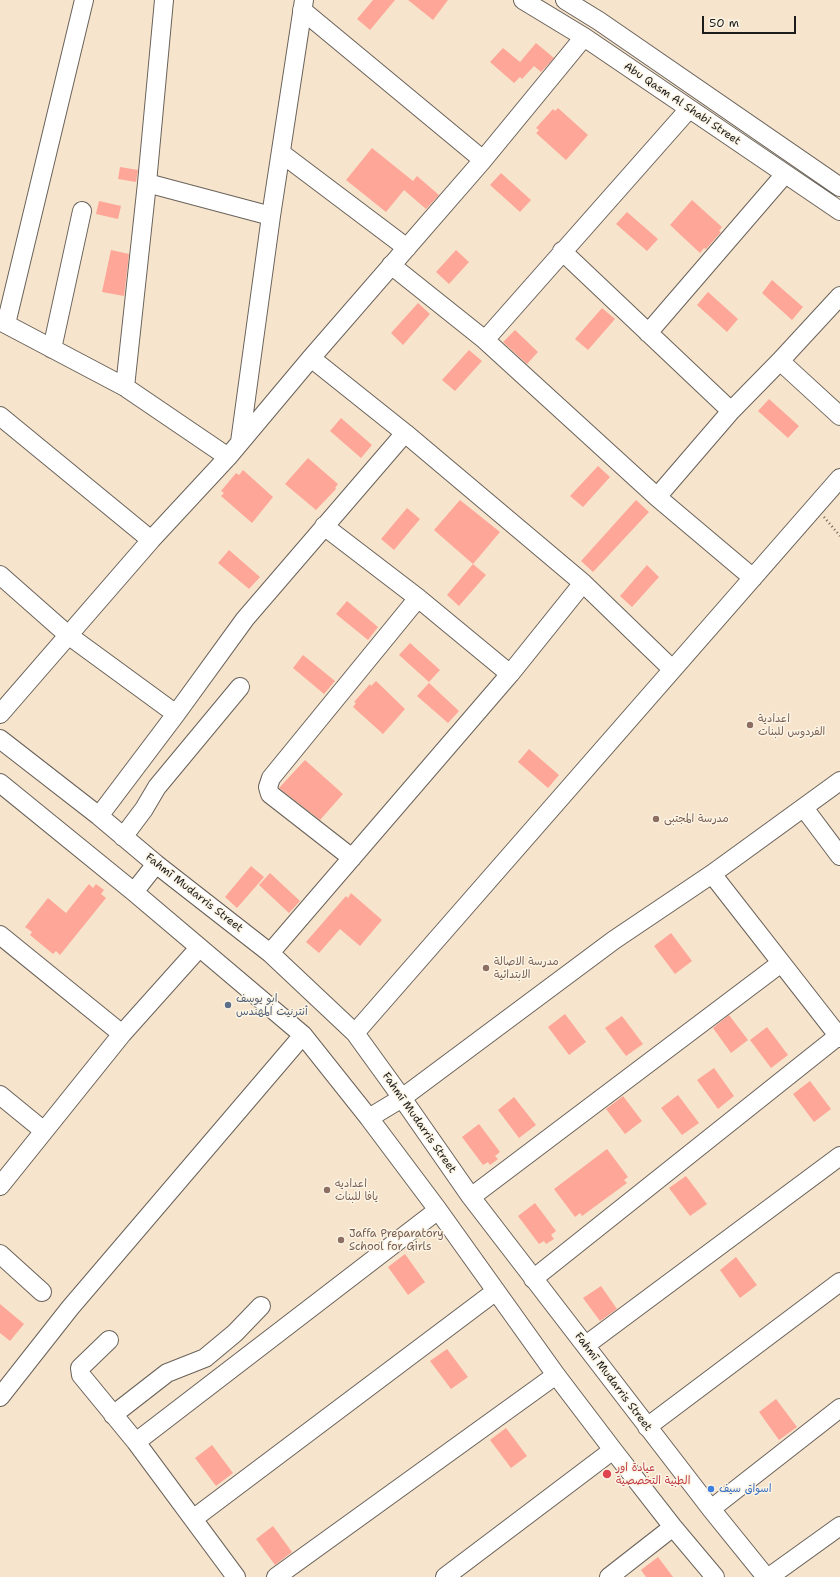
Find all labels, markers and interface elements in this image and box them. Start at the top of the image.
scale bar [704,8,798,34]
text: 50 m [709,15,739,31]
street label: Abu Qasm Al Shabi Street [621,60,743,148]
place label: اعدادية الفردوس للبنات [758,712,825,738]
marker: اعدادية الفردوس للبنات [745,720,755,730]
place label: مدرسة المجتبى [664,812,729,826]
marker: مدرسة المجتبى [651,814,661,824]
street label: Fahmī Mudarris Street [143,851,245,935]
place label: مدرسة الاصالة الابتدائية [494,955,559,981]
marker: مدرسة الاصالة الابتدائية [481,963,491,973]
place label: ابو يوسف أنترنيت المهندس [236,992,308,1018]
marker: ابو يوسف أنترنيت المهندس [223,1000,233,1010]
street label: Fahmī Mudarris Street [379,1070,459,1176]
place label: اعداديه يافا للبنات [335,1177,378,1203]
marker: اعداديه يافا للبنات [322,1185,332,1195]
place label: Jaffa Preparatory School for Girls [349,1227,444,1253]
marker: Jaffa Preparatory School for Girls [336,1235,346,1245]
street label: Fahmī Mudarris Street [572,1330,654,1434]
place label: عيادة اور الطبية التخصصية [616,1461,690,1487]
marker: عيادة اور الطبية التخصصية [601,1468,613,1480]
place label: اسواق سيف [719,1482,772,1496]
marker: اسواق سيف [706,1484,716,1494]

